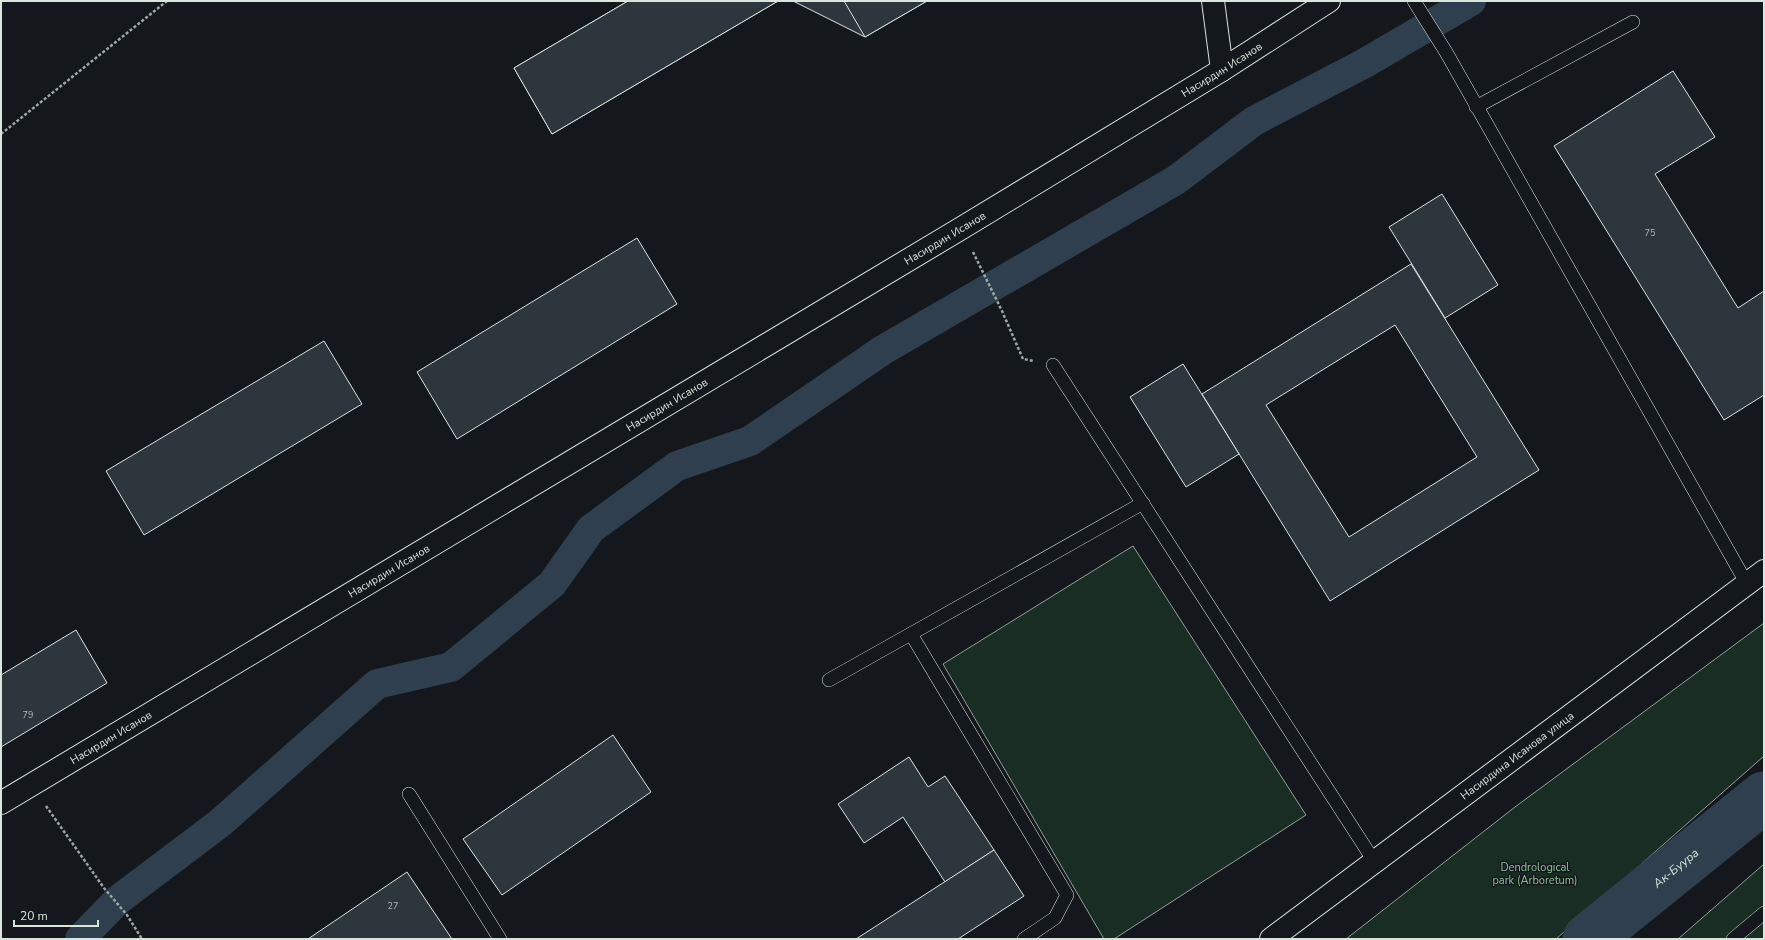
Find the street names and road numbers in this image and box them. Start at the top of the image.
street label: Насирдин Исанов [1179,39,1265,101]
street label: Насирдин Исанов [901,208,989,269]
street label: Насирдин Исанов [623,375,711,435]
street label: Насирдин Исанов [345,541,433,602]
street label: Насирдин Исанов [67,707,155,768]
street label: Насирдина Исанова улица [1457,708,1577,803]

